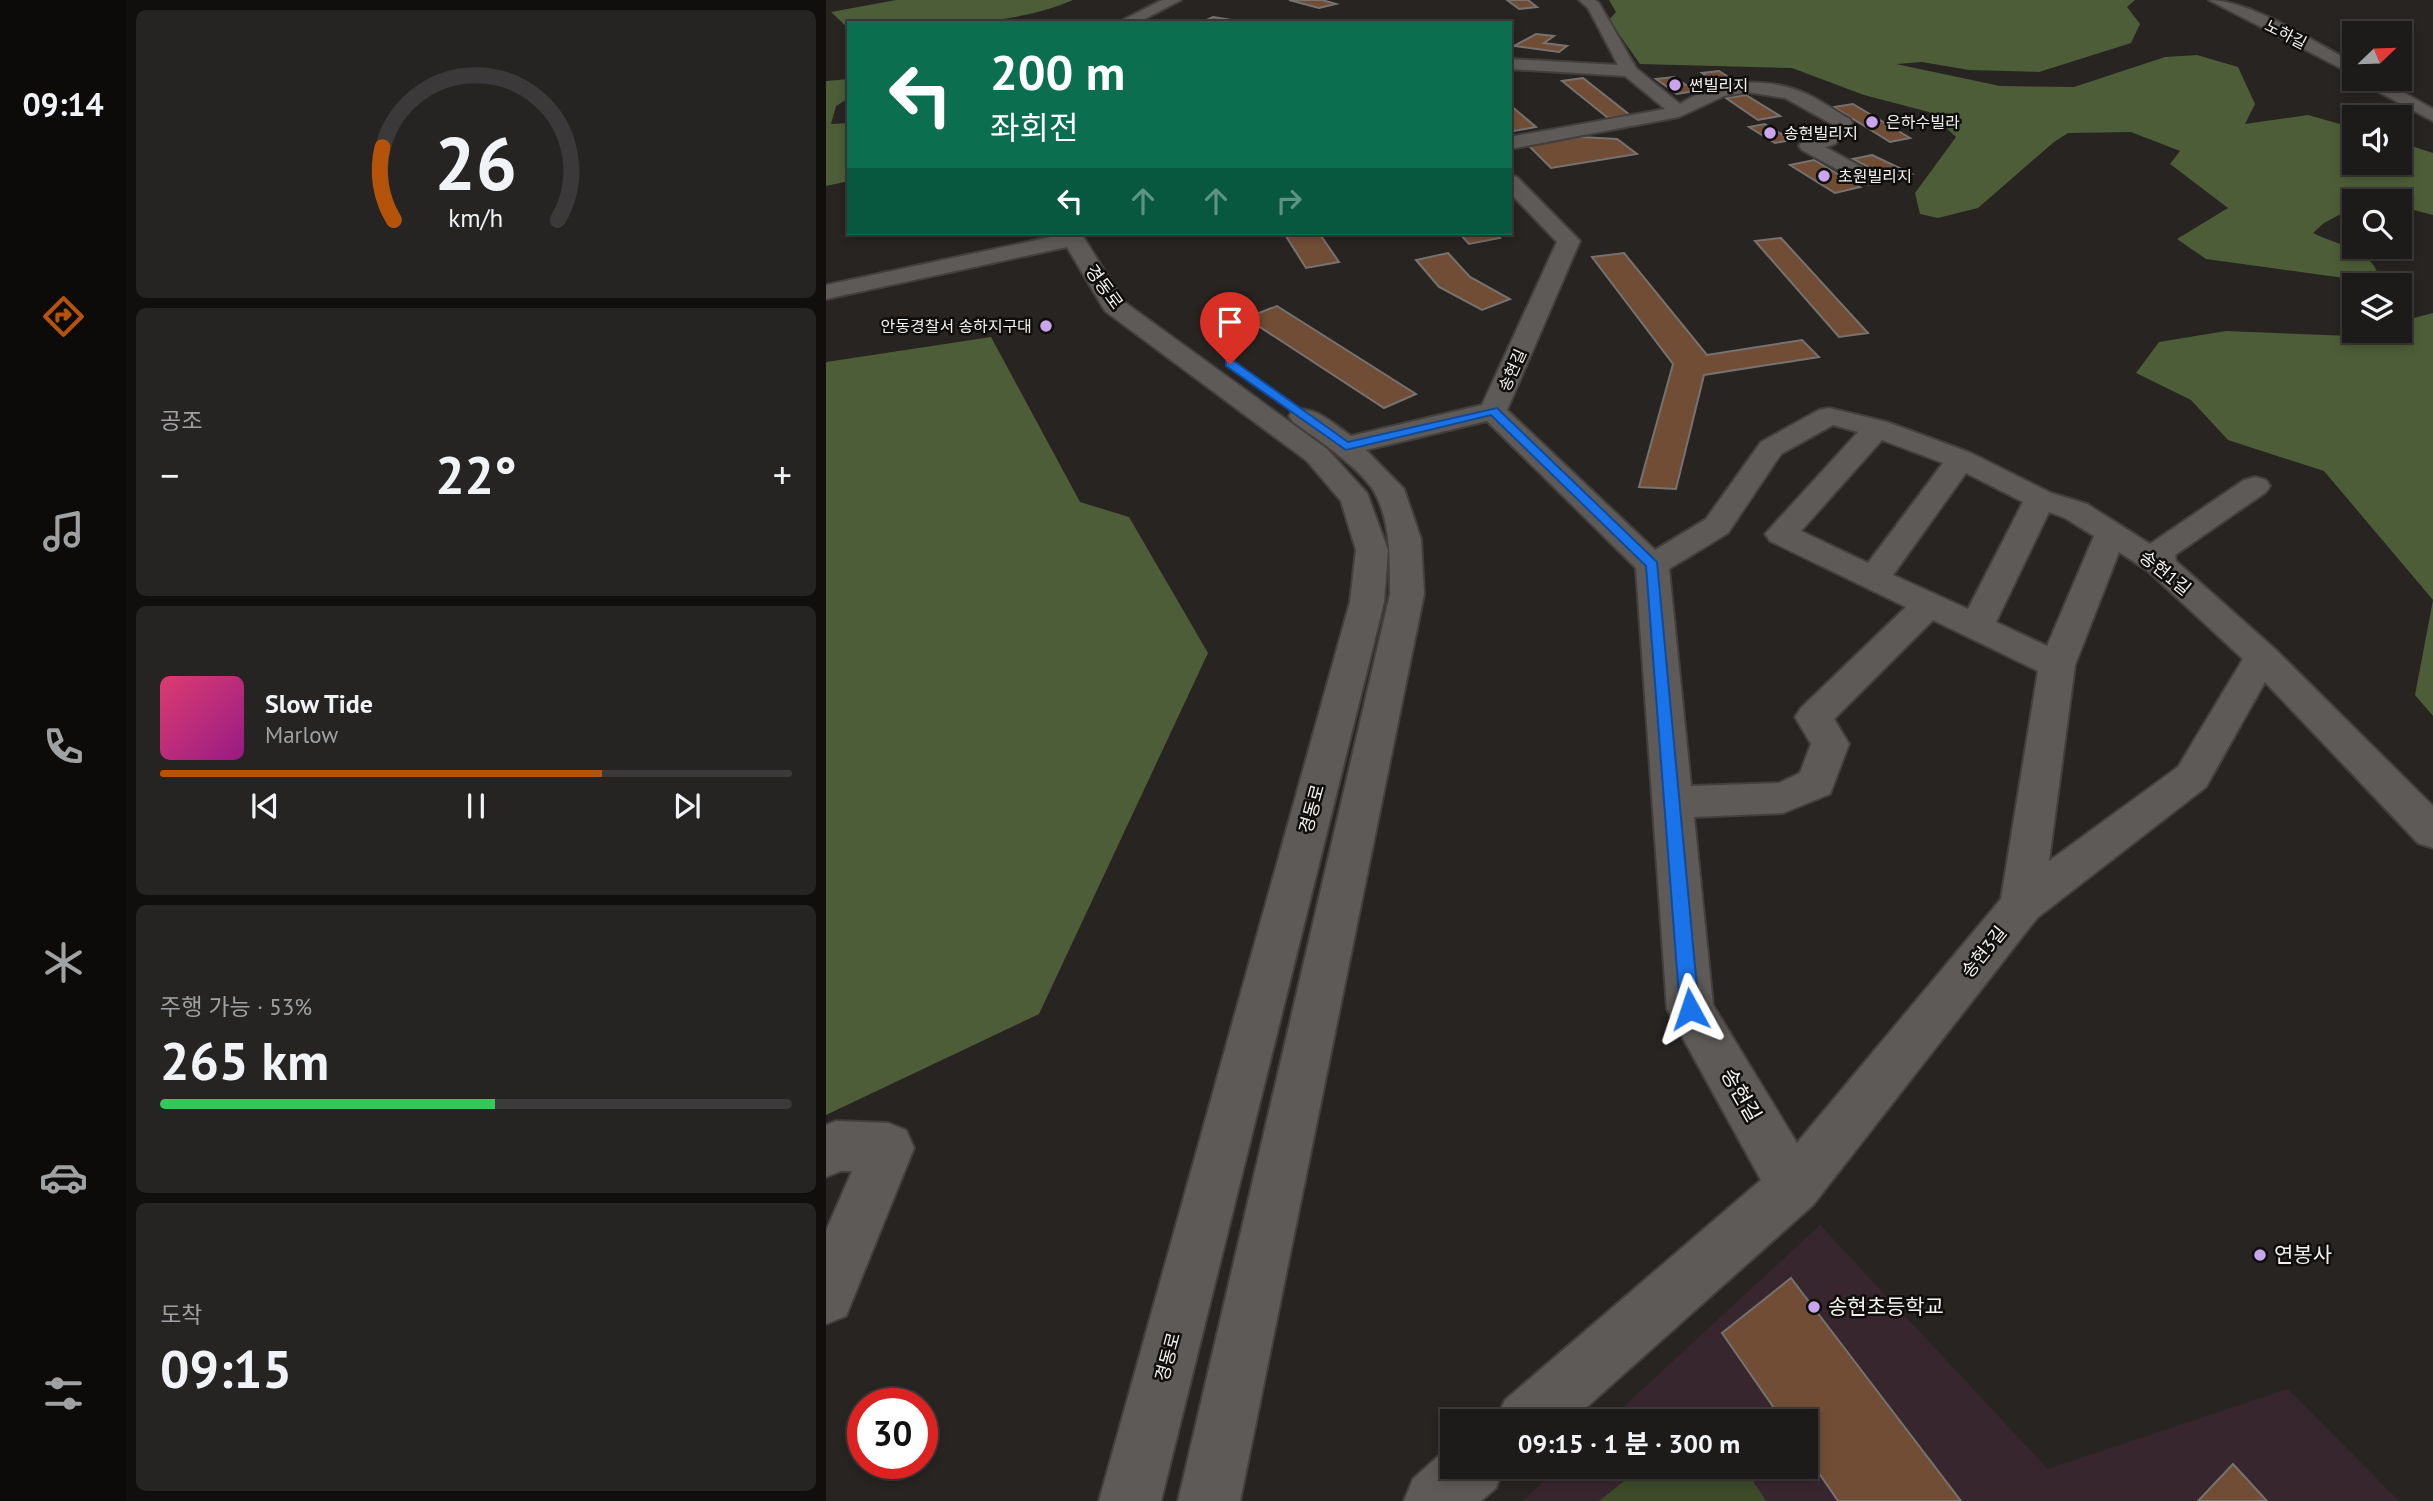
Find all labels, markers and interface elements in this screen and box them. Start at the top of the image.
street label: 노하길 [2262,15,2310,53]
north arrow [2342,21,2412,91]
map controls [2342,21,2412,343]
text: 200 m [990,40,1125,104]
icon: left [875,49,966,140]
place label: 썬빌리지 [1689,75,1748,95]
marker: 썬빌리지 [1667,77,1683,93]
text: 09:14 [22,83,104,125]
button: sound [2342,105,2412,175]
text: 좌회전 [990,106,1078,148]
place label: 은하수빌라 [1886,112,1960,132]
marker: 은하수빌라 [1864,114,1880,130]
text: 26 [435,116,517,210]
place label: 송현빌리지 [1784,123,1858,143]
marker: 송현빌리지 [1762,125,1778,141]
place label: 초원빌리지 [1838,166,1912,186]
marker: 초원빌리지 [1816,168,1832,184]
icon: left [1051,182,1089,220]
icon: ahead [1124,182,1162,220]
icon: ahead [1197,182,1235,220]
icon: right [1270,182,1308,220]
button: search [2342,189,2412,259]
text: km/h [449,202,503,234]
street label: 경동로 [1080,260,1128,314]
button: layers [2342,273,2412,343]
icon: directions [39,292,88,341]
pin [1200,292,1260,364]
icon: arrive [1211,303,1249,341]
place label: 안동경찰서 송하지구대 [881,316,1032,336]
marker: 안동경찰서 송하지구대 [1038,318,1054,334]
street label: 송현길 [1494,346,1530,394]
text: 공조 [160,406,202,435]
text: 22° [435,441,517,508]
text: − [160,450,179,499]
text: + [773,450,792,499]
icon: music [39,507,88,556]
street label: 송현1길 [2135,545,2196,600]
text: Slow Tide [265,687,373,720]
text: Marlow [265,720,338,749]
icon: phone [39,722,88,771]
street label: 경동로 [1294,782,1329,836]
icon: previous [246,787,284,825]
icon: pause [457,787,495,825]
icon: next [668,787,706,825]
street label: 송현3길 [1956,921,2011,982]
icon: climate [39,938,88,987]
position arrow [1653,972,1727,1046]
text: 주행 가능 · 53% [160,992,312,1021]
text: 265 km [160,1027,329,1094]
street label: 송현길 [1715,1063,1768,1127]
icon: car [39,1153,88,1202]
place label: 연봉사 [2274,1241,2332,1268]
marker: 연봉사 [2252,1247,2268,1263]
place label: 송현초등학교 [1828,1293,1944,1320]
marker: 송현초등학교 [1806,1299,1822,1315]
text: 도착 [160,1300,202,1329]
street label: 경동로 [1150,1330,1185,1384]
text: 09:15 [160,1335,292,1402]
icon: filters [39,1369,88,1418]
speed limit sign: 30 [847,1388,938,1479]
text: 09:15 · 1 분 · 300 m [1518,1427,1740,1460]

